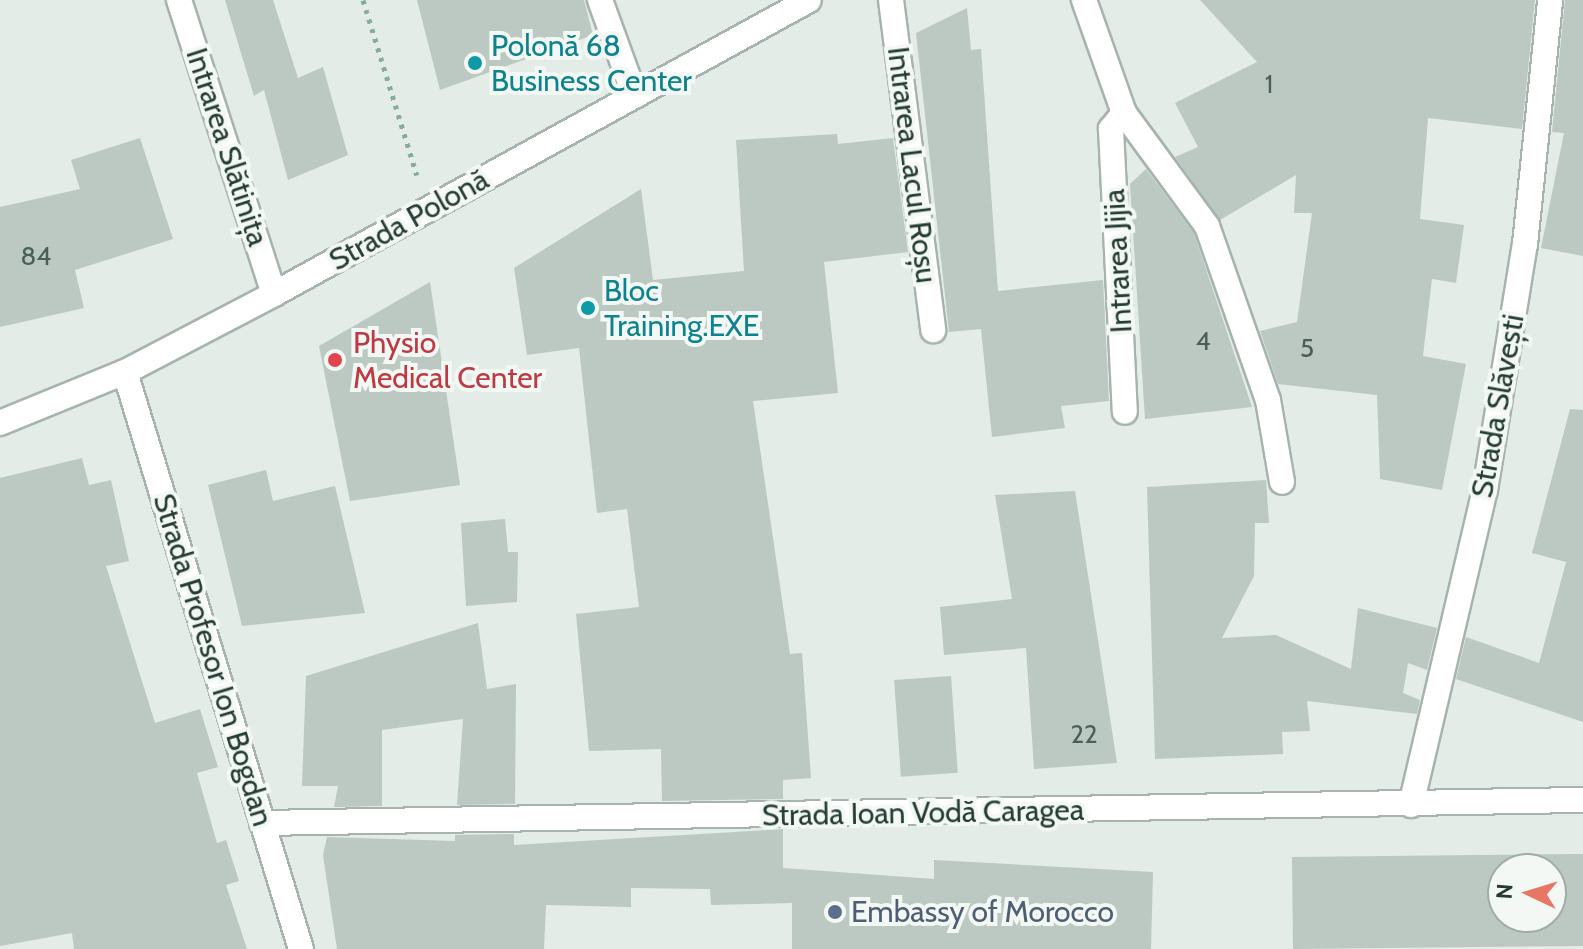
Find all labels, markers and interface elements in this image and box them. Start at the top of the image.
place label: Polonă 68 Business Center [491,28,692,98]
street label: Intrarea Slătinița [178,44,276,250]
street label: Intrarea Lacul Roșu [880,45,944,285]
marker: Polonă 68 Business Center [466,54,484,72]
house number: 1 [1265,69,1273,101]
street label: Strada Polonă [323,161,495,279]
street label: Intrarea Jijia [1096,188,1140,334]
house number: 84 [21,241,51,273]
place label: Bloc Training.EXE [604,273,759,344]
marker: Bloc Training.EXE [579,299,597,317]
street label: Strada Slăvești [1464,311,1532,501]
place label: Physio Medical Center [353,325,542,396]
house number: 4 [1195,326,1211,358]
house number: 5 [1300,333,1314,365]
marker: Physio Medical Center [324,349,346,371]
street label: Strada Profesor Ion Bogdan [145,490,281,830]
house number: 22 [1070,719,1098,751]
street label: Strada Ioan Vodă Caragea [762,792,1084,834]
north arrow [1487,853,1567,933]
text: N [1491,883,1519,900]
place label: Embassy of Morocco [851,894,1114,930]
marker: Embassy of Morocco [826,903,844,921]

